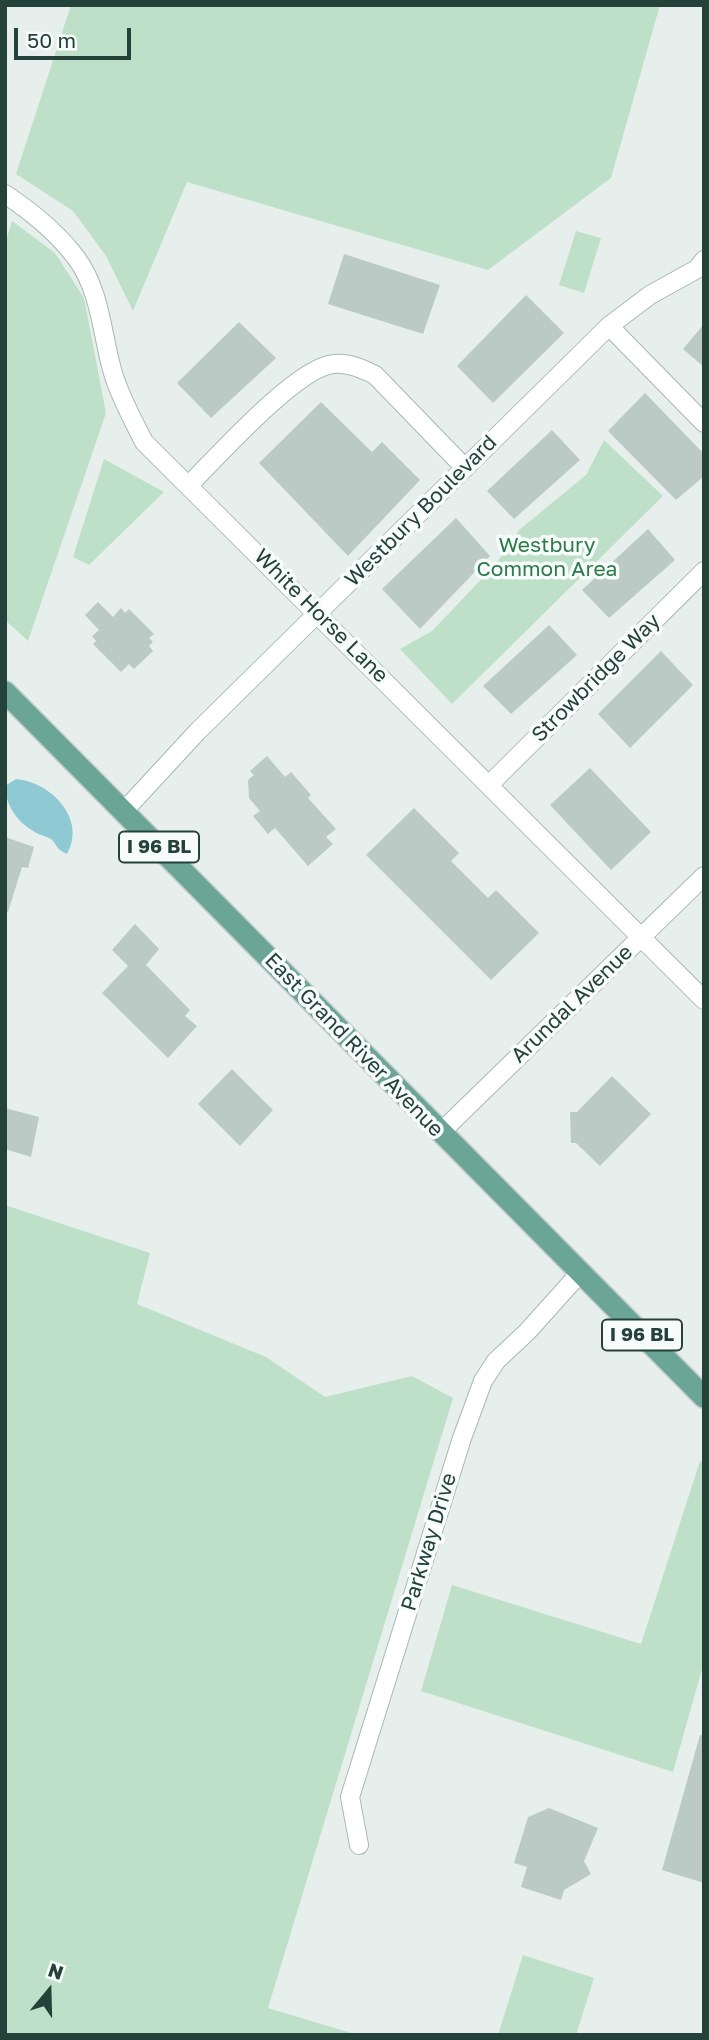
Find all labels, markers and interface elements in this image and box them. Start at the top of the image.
scale bar [18,14,135,58]
text: 50 m [27,27,76,53]
street label: Westbury Boulevard [340,430,502,592]
park label: Westbury Common Area [477,532,617,582]
street label: White Horse Lane [249,544,393,688]
street label: Strowbridge Way [527,609,665,747]
road number: I 96 BL [119,832,199,862]
street label: Arundal Avenue [506,940,638,1068]
street label: East Grand River Avenue [260,948,448,1142]
road number: I 96 BL [602,1320,682,1350]
street label: Parkway Drive [396,1470,462,1614]
north arrow [14,1956,84,2026]
text: N [45,1957,67,1984]

